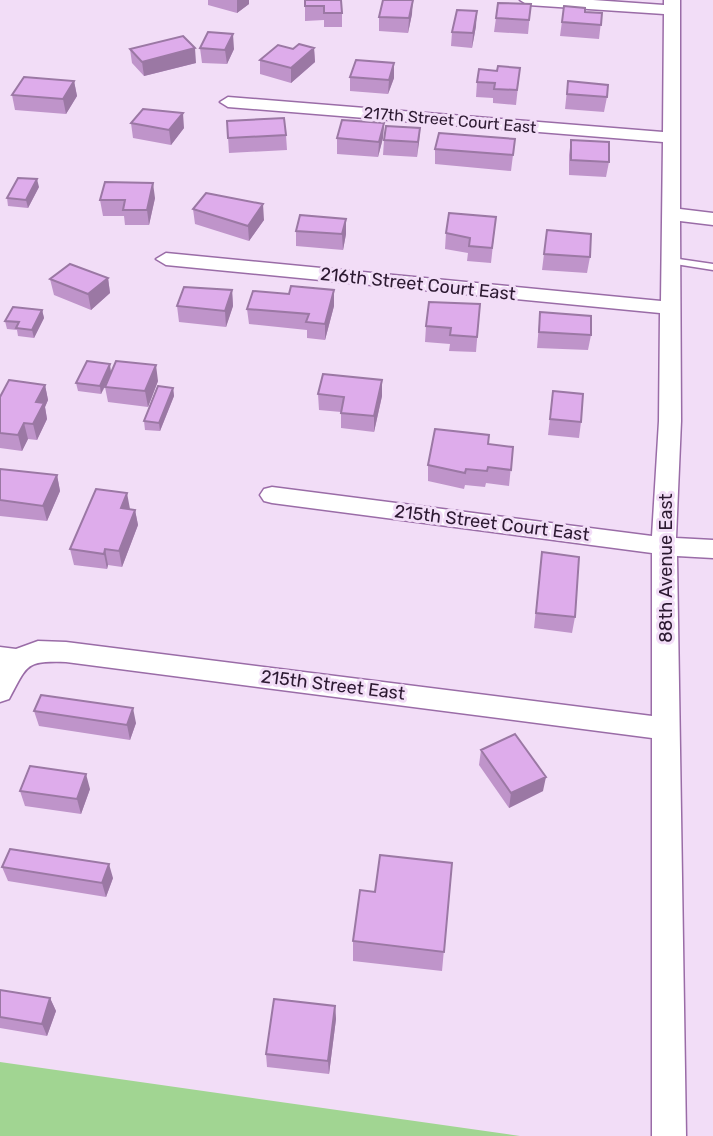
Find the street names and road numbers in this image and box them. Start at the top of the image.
street label: 217th Street Court East [363,103,537,137]
street label: 216th Street Court East [319,263,517,305]
street label: 88th Avenue East [655,493,677,643]
street label: 215th Street Court East [393,500,591,546]
street label: 215th Street East [260,665,406,705]

